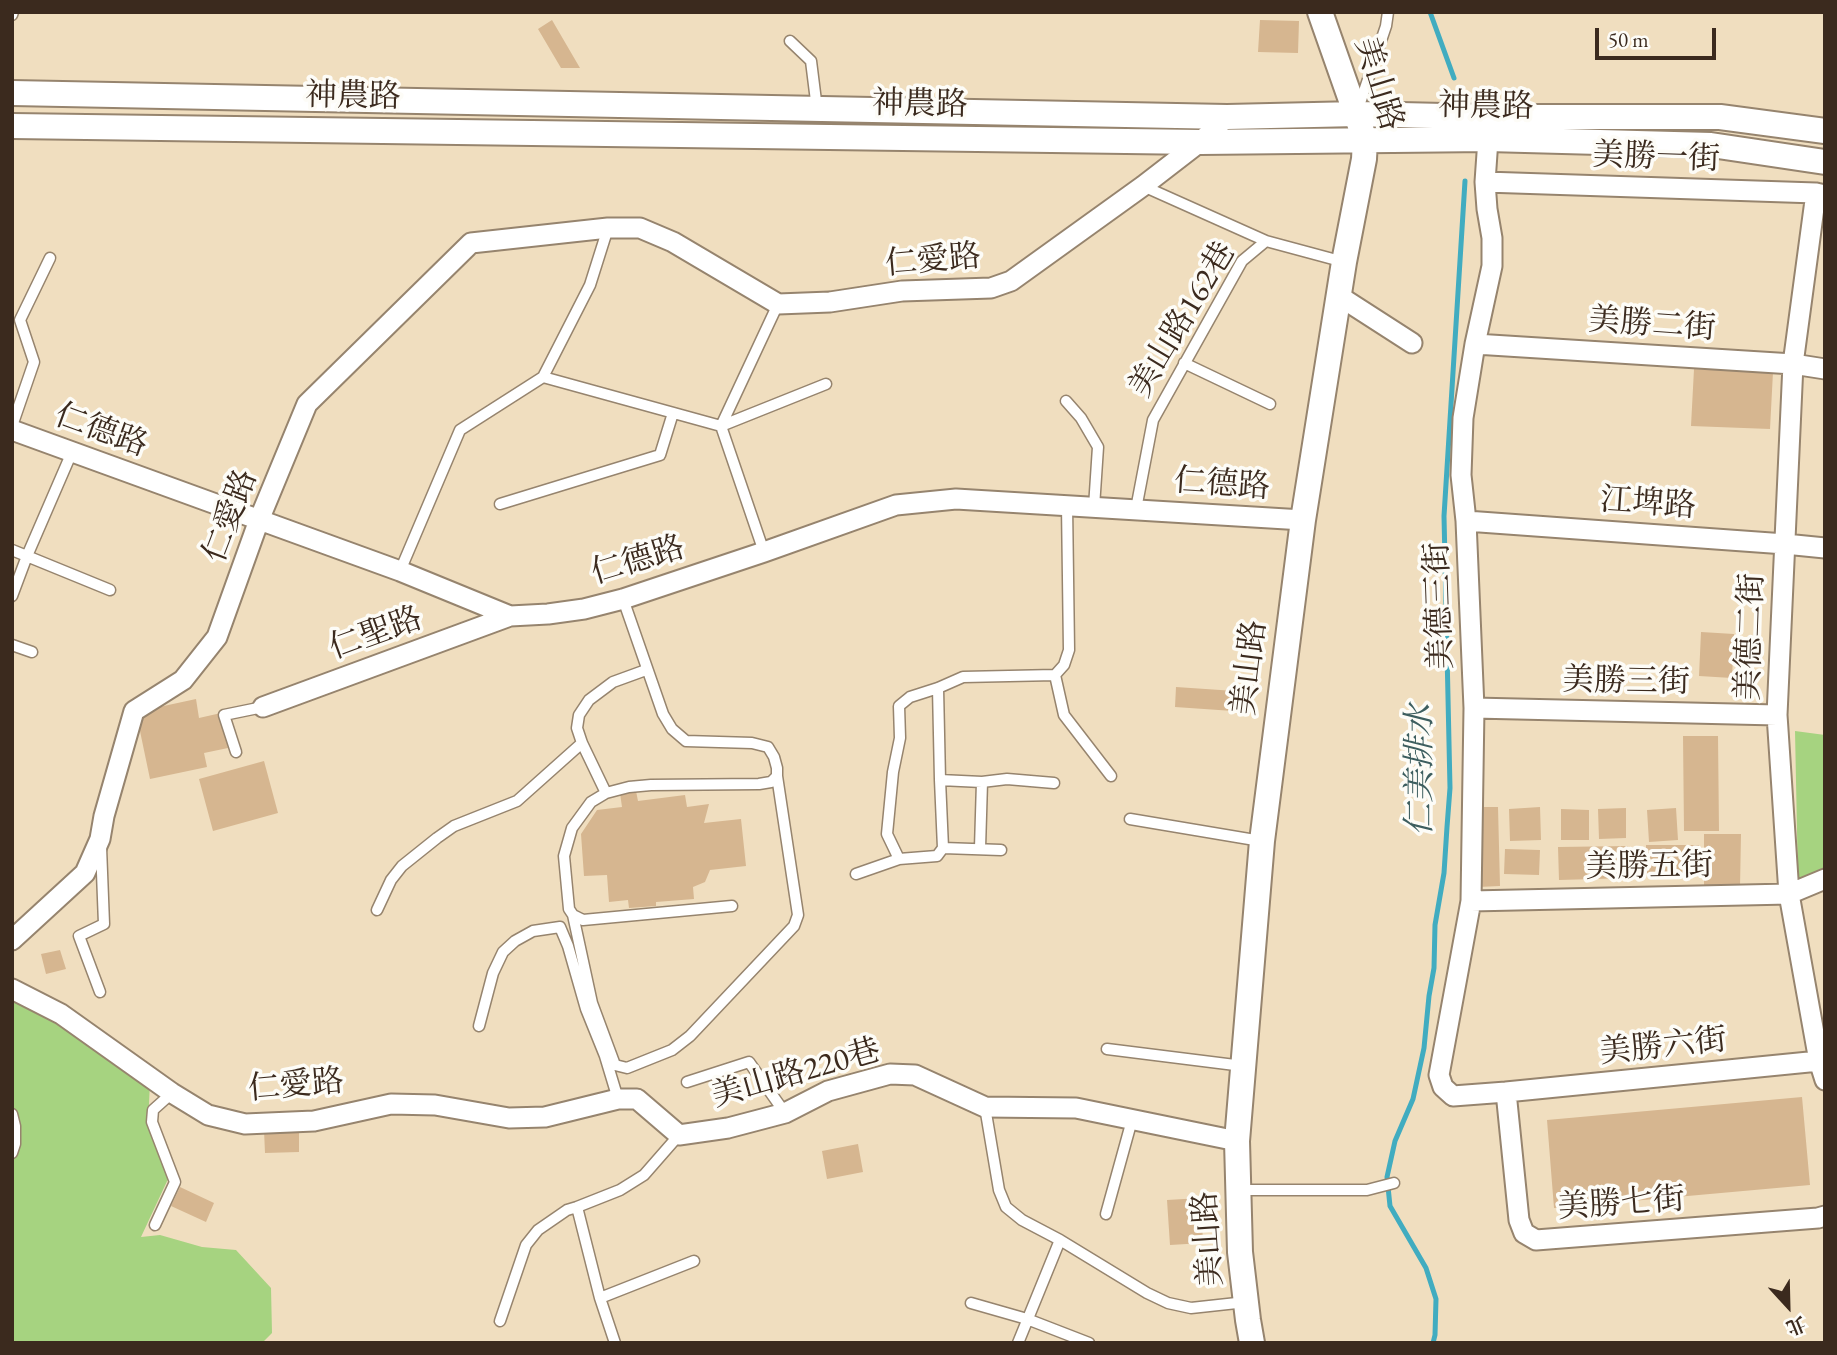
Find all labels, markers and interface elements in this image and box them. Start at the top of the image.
scale bar [1599,14,1720,58]
text: 50 m [1608,26,1649,53]
street label: 美山路 [1346,32,1410,136]
street label: 神農路 [305,77,401,117]
street label: 神農路 [872,85,968,125]
street label: 神農路 [1438,87,1534,127]
street label: 美勝一街 [1591,137,1721,179]
street label: 美山路162巷 [1122,236,1244,404]
street label: 仁愛路 [884,238,982,284]
street label: 美勝二街 [1587,301,1717,349]
street label: 仁德路 [49,397,153,465]
street label: 仁德路 [1173,462,1271,508]
street label: 仁愛路 [196,464,266,568]
street label: 江埤路 [1599,481,1697,527]
street label: 仁德路 [586,529,690,593]
street label: 美德三街 [1419,541,1461,671]
street label: 美德二街 [1730,572,1772,702]
street label: 仁聖路 [324,600,428,668]
street label: 美山路 [1225,618,1275,718]
street label: 美勝三街 [1562,662,1690,702]
water label: 仁美排水 [1401,704,1441,836]
street label: 美勝五街 [1585,847,1713,887]
street label: 美勝六街 [1597,1021,1729,1073]
street label: 美山路220巷 [707,1032,885,1116]
street label: 仁愛路 [247,1063,345,1109]
street label: 美勝七街 [1556,1180,1686,1228]
street label: 美山路 [1186,1190,1232,1288]
north arrow [1753,1271,1823,1341]
text: 北 [1783,1311,1810,1341]

